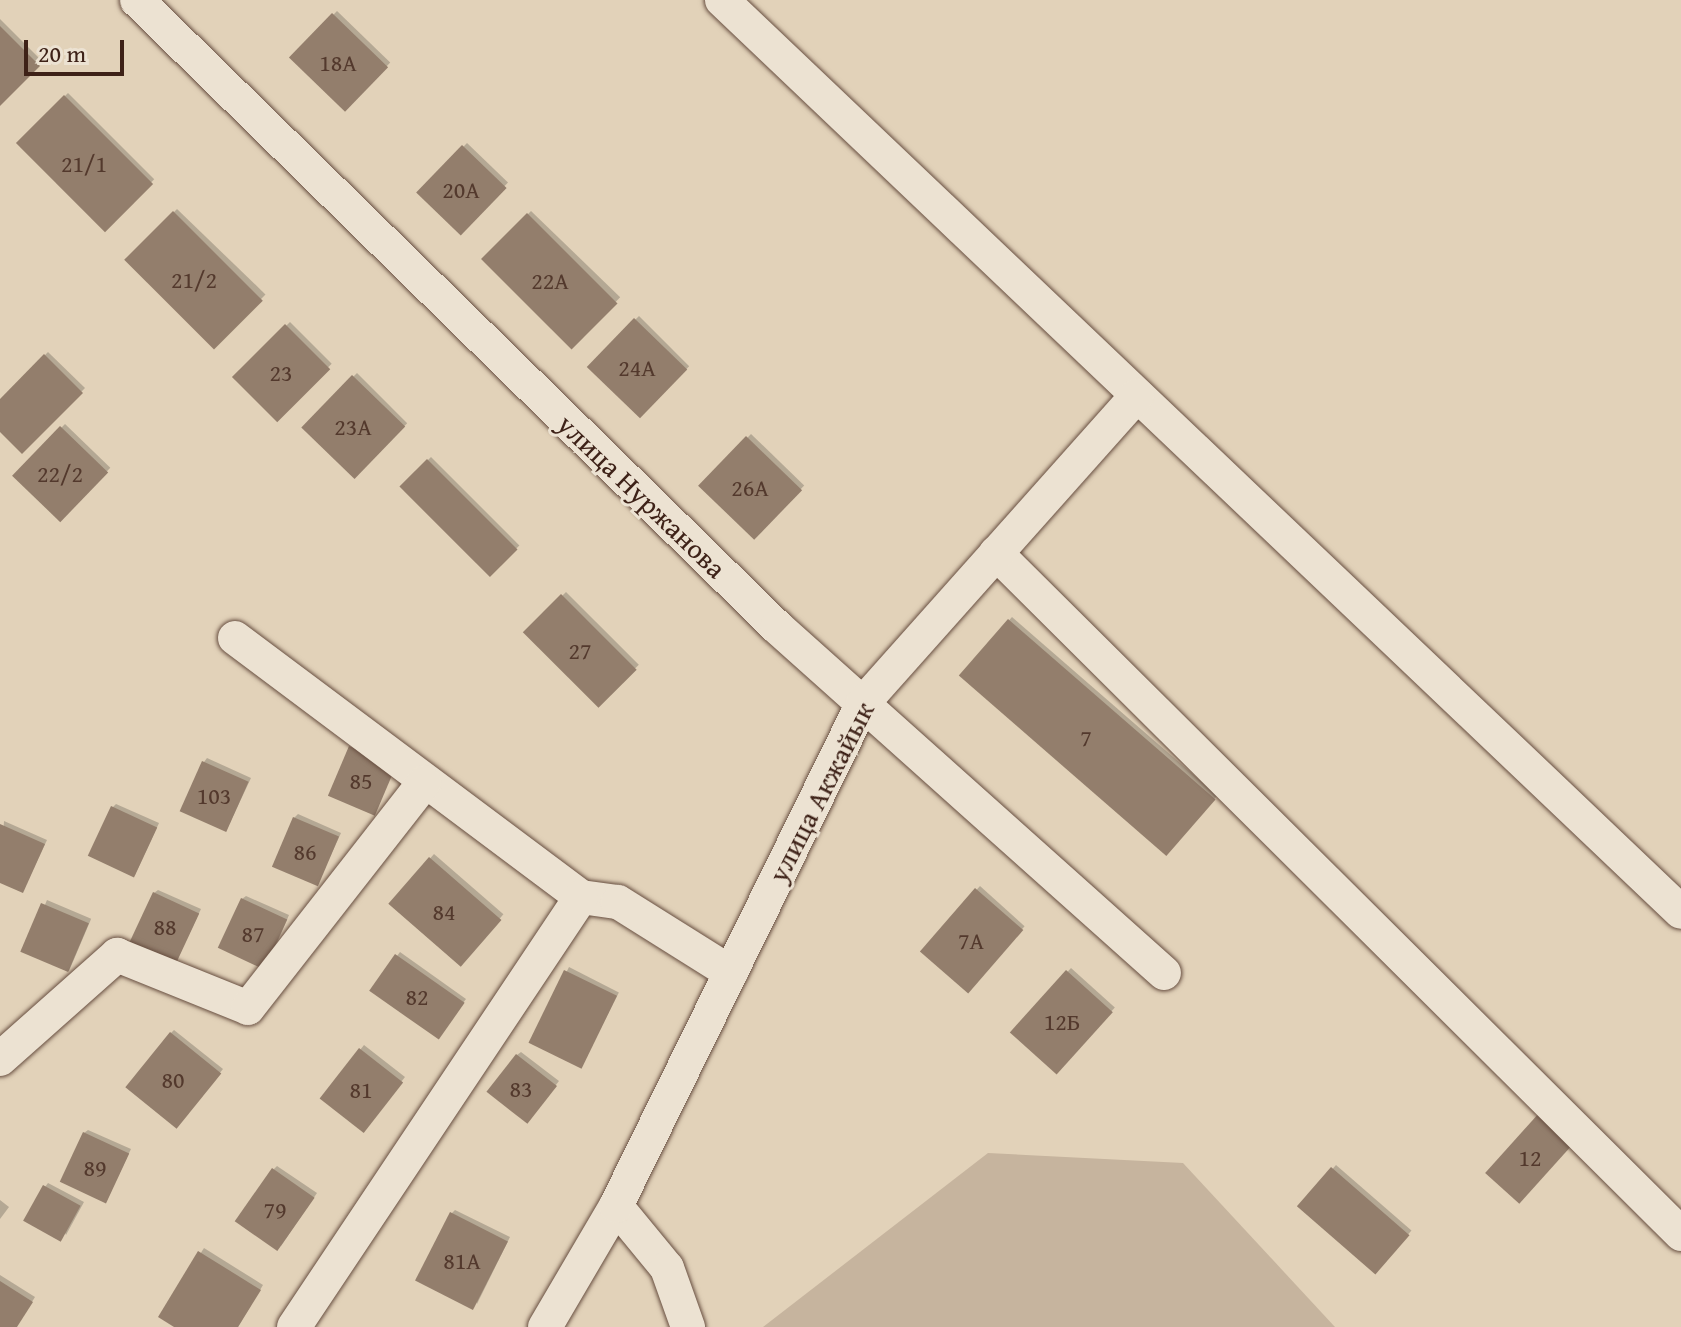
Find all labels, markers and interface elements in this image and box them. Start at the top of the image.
scale bar [28,24,128,74]
text: 20 m [38,36,86,71]
house number: 18А [319,49,357,77]
house number: 21/1 [61,150,107,178]
house number: 20А [442,176,480,204]
house number: 21/2 [171,266,217,294]
house number: 22А [531,267,569,295]
house number: 24А [618,354,656,382]
house number: 23 [269,359,293,387]
street label: улица Нуржанова [551,407,733,585]
house number: 23А [334,413,372,441]
house number: 22/2 [37,460,83,488]
house number: 26А [731,474,769,502]
house number: 27 [568,637,592,665]
street label: улица Акжайык [761,696,881,888]
house number: 7 [1080,724,1092,752]
house number: 85 [349,767,373,795]
house number: 103 [197,782,231,810]
house number: 86 [293,838,317,866]
house number: 84 [432,898,456,926]
house number: 88 [153,913,177,941]
house number: 87 [241,920,265,948]
house number: 7А [958,927,984,955]
house number: 82 [405,983,429,1011]
house number: 12Б [1044,1008,1080,1036]
house number: 80 [161,1066,185,1094]
house number: 83 [509,1075,533,1103]
house number: 81 [349,1076,373,1104]
house number: 12 [1518,1144,1542,1172]
house number: 89 [83,1154,107,1182]
house number: 79 [263,1196,287,1224]
house number: 81А [443,1247,481,1275]

